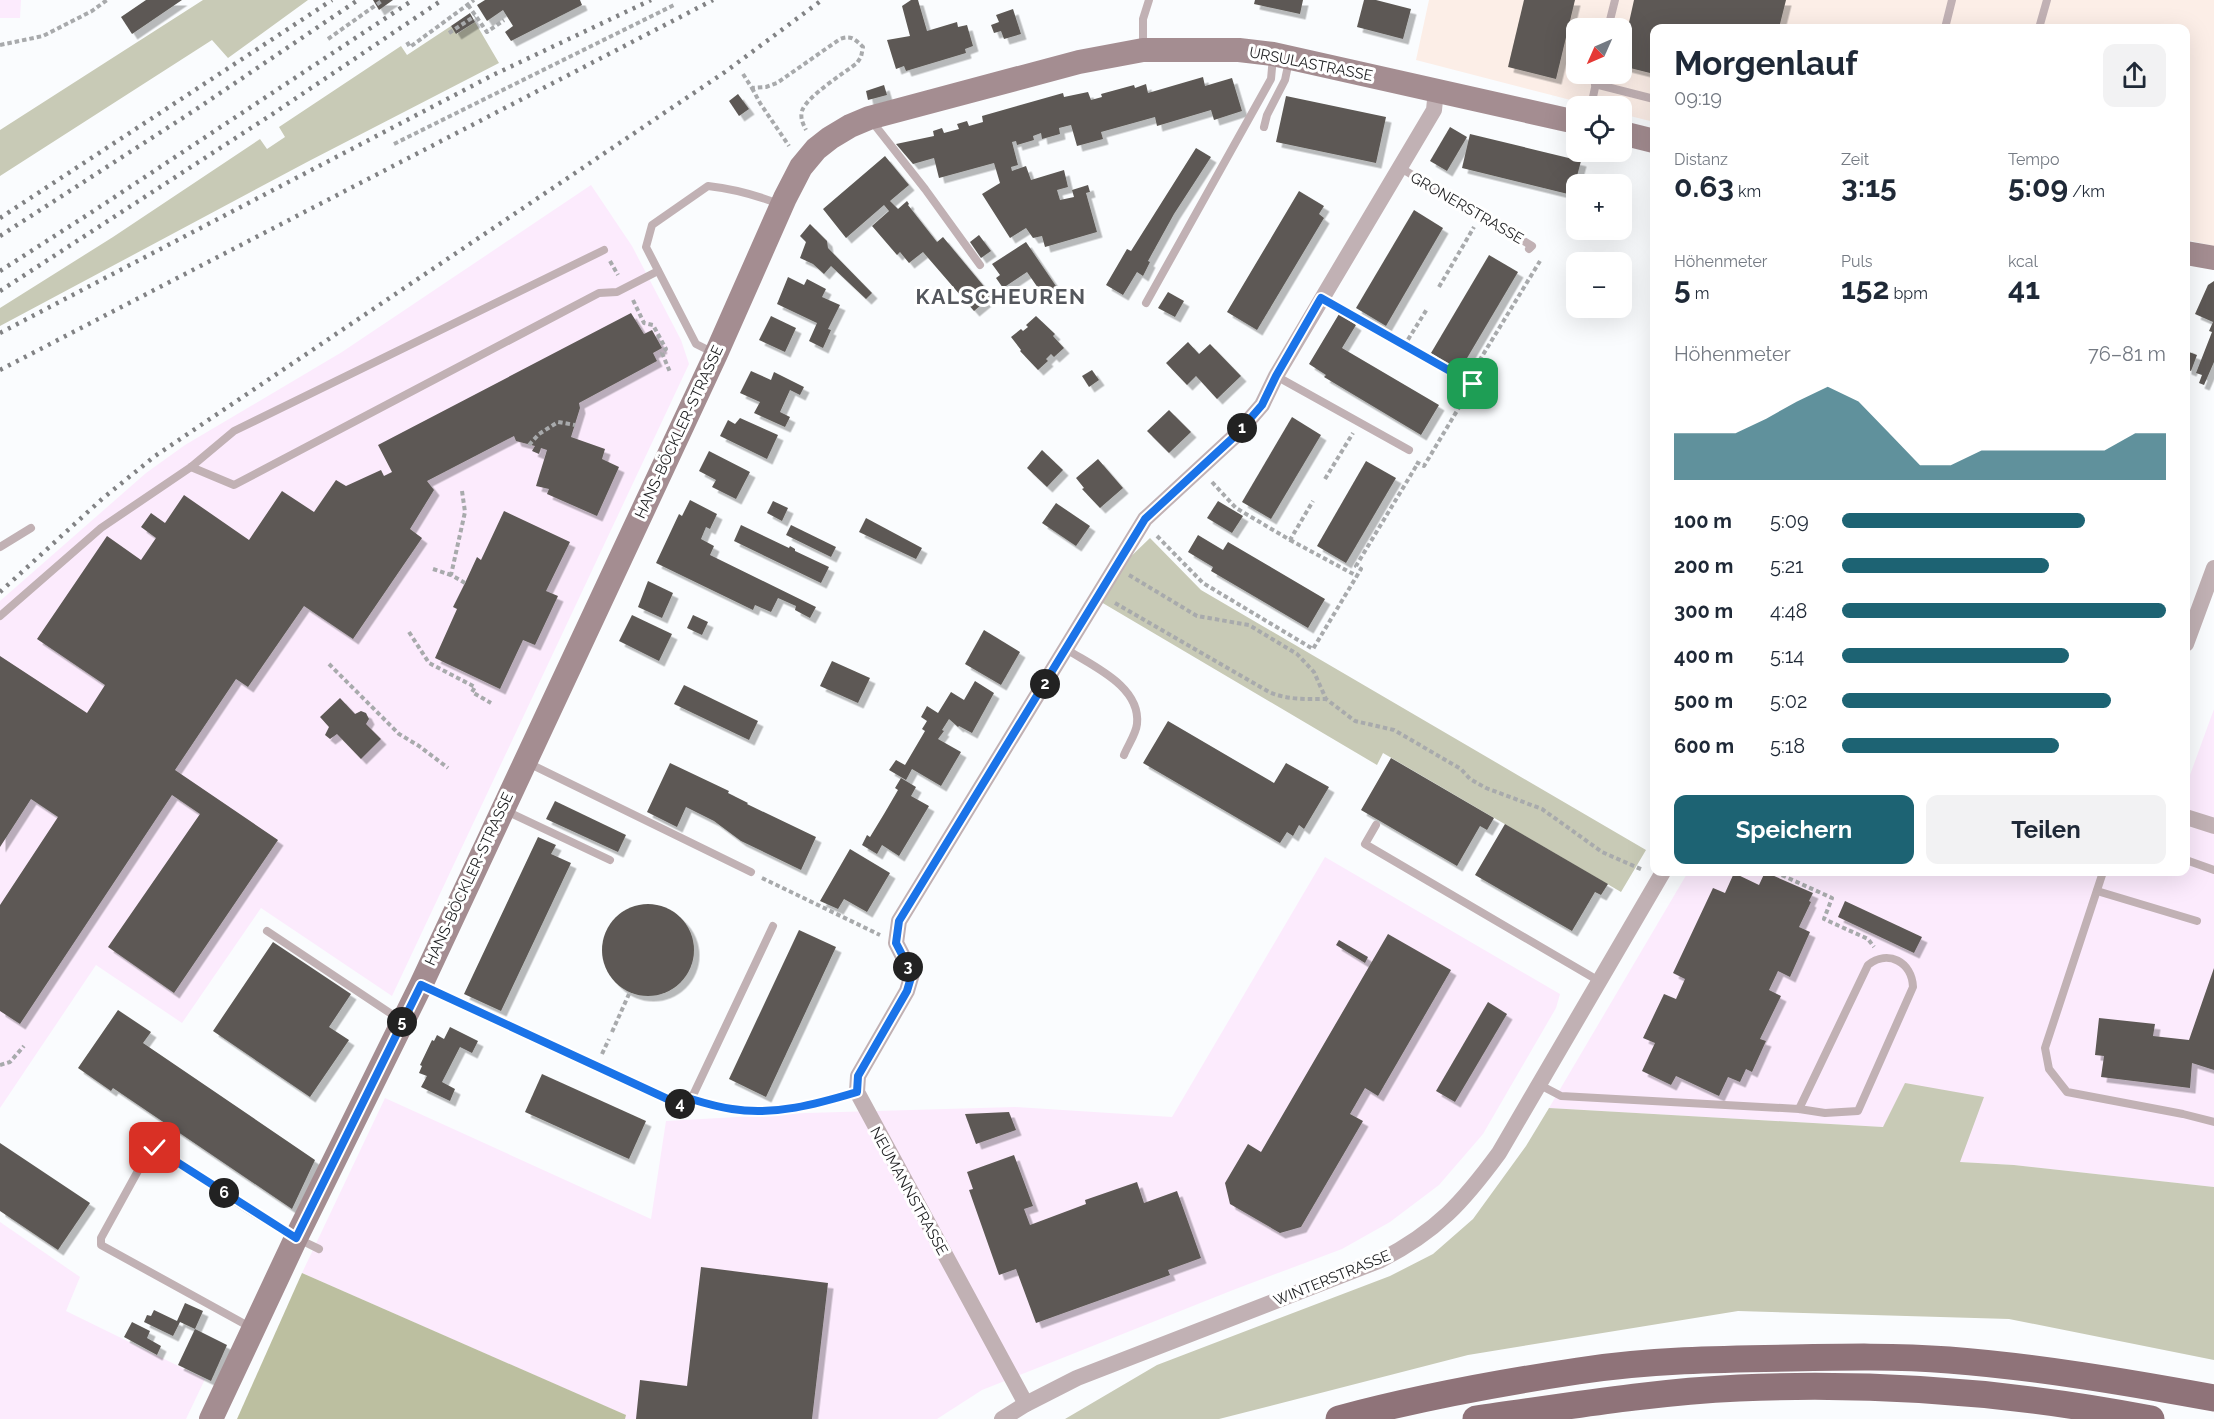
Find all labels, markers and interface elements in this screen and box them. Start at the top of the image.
north arrow [1566,18,1632,84]
map controls [1566,18,1632,318]
street label: URSULASTRASSE [1248,43,1374,85]
text: Morgenlauf [1674,44,1857,83]
button: share [2103,44,2166,107]
text: 09:19 [1674,86,1722,110]
button: locate [1566,96,1632,162]
text: Distanz [1674,150,1728,169]
text: Zeit [1841,150,1869,169]
text: Tempo [2008,150,2059,169]
street label: GRONERSTRASSE [1407,168,1527,248]
text: 0.63 [1674,169,1734,204]
text: 3:15 [1841,169,1897,204]
text: 5:09 [2008,169,2068,204]
button: + [1566,174,1632,240]
text: km [1734,182,1761,201]
text: /km [2068,182,2105,201]
button: − [1566,252,1632,318]
text: Höhenmeter [1674,252,1768,271]
text: Puls [1841,252,1873,271]
text: kcal [2008,252,2038,271]
text: 5 [1674,271,1691,306]
text: 152 [1841,271,1889,306]
text: 41 [2008,271,2040,306]
district label: KALSCHEUREN [916,284,1086,309]
text: m [1691,284,1709,303]
text: bpm [1889,284,1928,303]
street label: HANS-BÖCKLER-STRASSE [630,342,727,521]
text: Höhenmeter [1674,342,1791,366]
text: 76–81 m [2088,342,2166,366]
pin [1447,358,1498,409]
icon: arrive [1456,367,1489,400]
pin: 1 [1227,413,1257,443]
text: 1 [1238,418,1246,437]
text: 100 m [1674,509,1732,533]
text: 5:09 [1770,509,1809,533]
text: 200 m [1674,554,1733,578]
text: 5:21 [1770,554,1804,578]
text: 300 m [1674,599,1733,623]
text: 4:48 [1770,599,1807,623]
text: 400 m [1674,644,1733,668]
text: 5:14 [1770,644,1804,668]
pin: 2 [1030,669,1060,699]
text: 2 [1040,674,1050,693]
text: 500 m [1674,689,1733,713]
text: 5:02 [1770,689,1807,713]
text: 600 m [1674,734,1734,758]
text: 5:18 [1770,734,1805,758]
street label: HANS-BÖCKLER-STRASSE [420,789,517,968]
button: Speichern [1674,795,1914,864]
button: Teilen [1926,795,2166,864]
pin: 3 [893,952,923,982]
text: 3 [904,957,912,976]
pin: 5 [387,1007,417,1037]
text: 5 [398,1012,406,1031]
pin: 4 [665,1089,695,1119]
text: 4 [675,1094,685,1113]
pin [129,1122,180,1173]
street label: NEUMANNSTRASSE [866,1124,952,1258]
icon: check [138,1131,171,1164]
pin: 6 [209,1178,239,1208]
text: 6 [219,1183,229,1202]
street label: WINTERSTRASSE [1271,1246,1393,1310]

